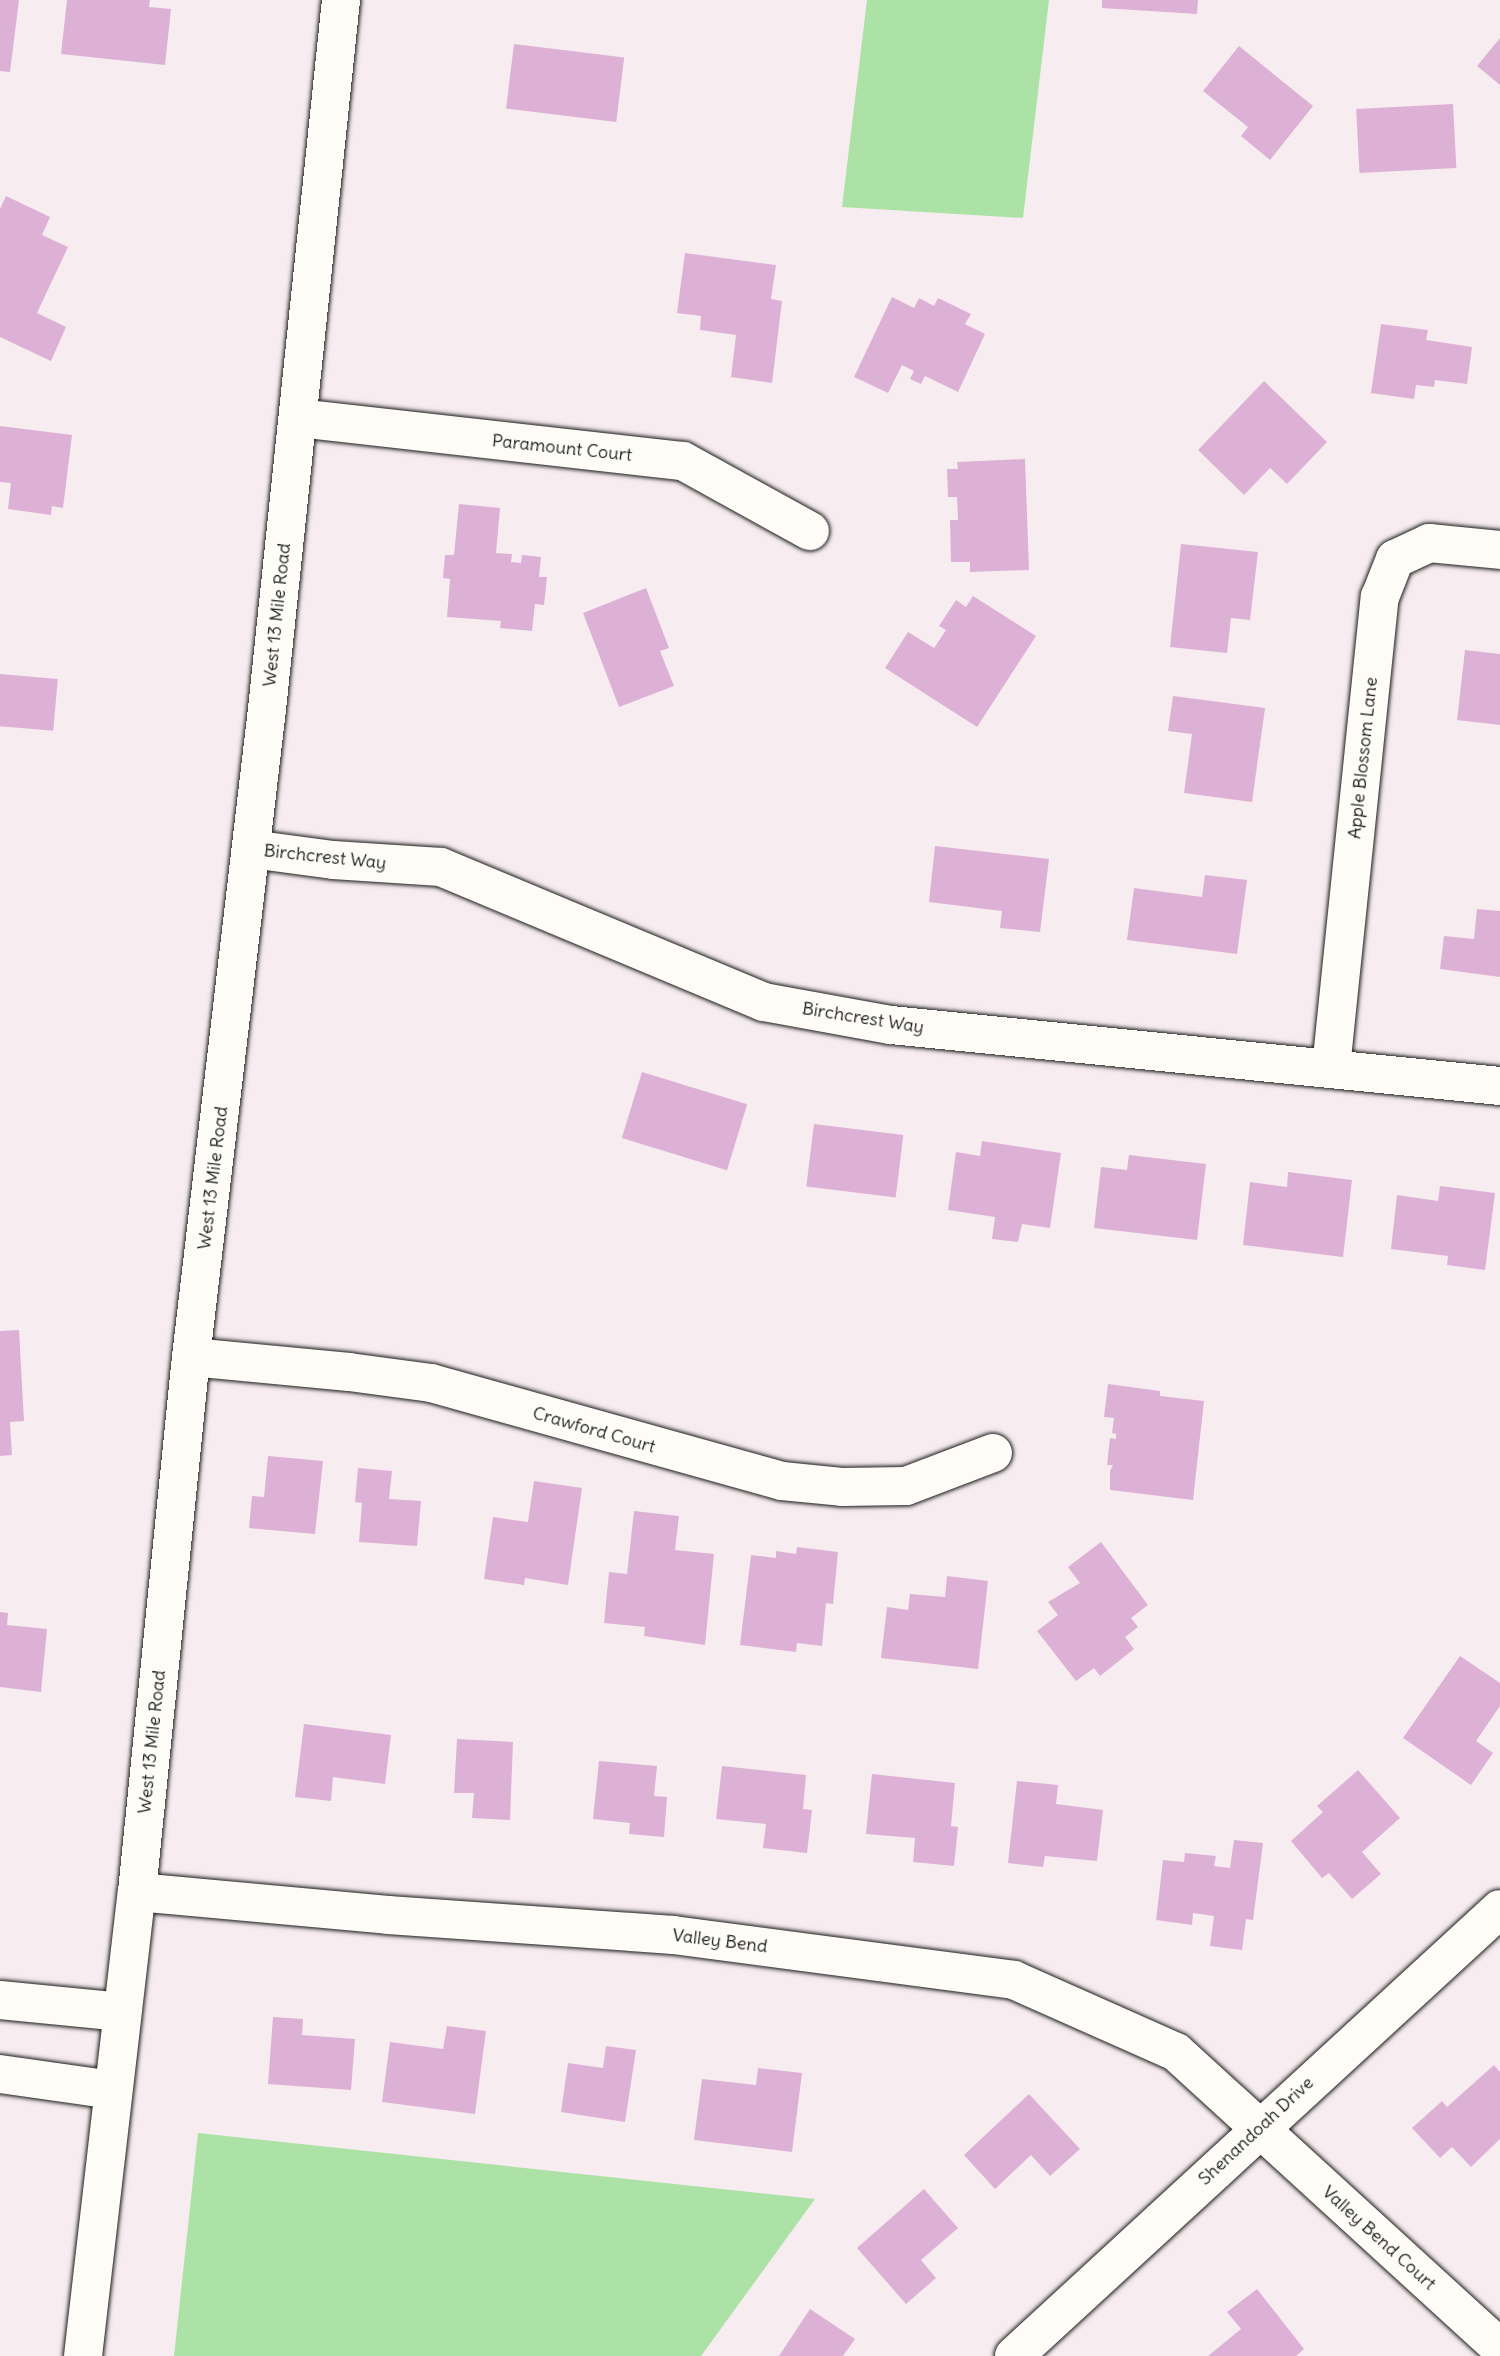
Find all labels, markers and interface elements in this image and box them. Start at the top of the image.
street label: Paramount Court [491,430,633,466]
street label: West 13 Mile Road [259,542,295,688]
street label: Apple Blossom Lane [1344,676,1382,840]
street label: Birchcrest Way [263,840,387,874]
street label: Birchcrest Way [801,998,925,1038]
street label: West 13 Mile Road [193,1105,233,1251]
street label: Crawford Court [530,1402,658,1458]
street label: West 13 Mile Road [134,1669,170,1815]
street label: Valley Bend [671,1924,769,1958]
street label: Shenandoah Drive [1194,2072,1318,2190]
street label: Valley Bend Court [1318,2181,1440,2295]

